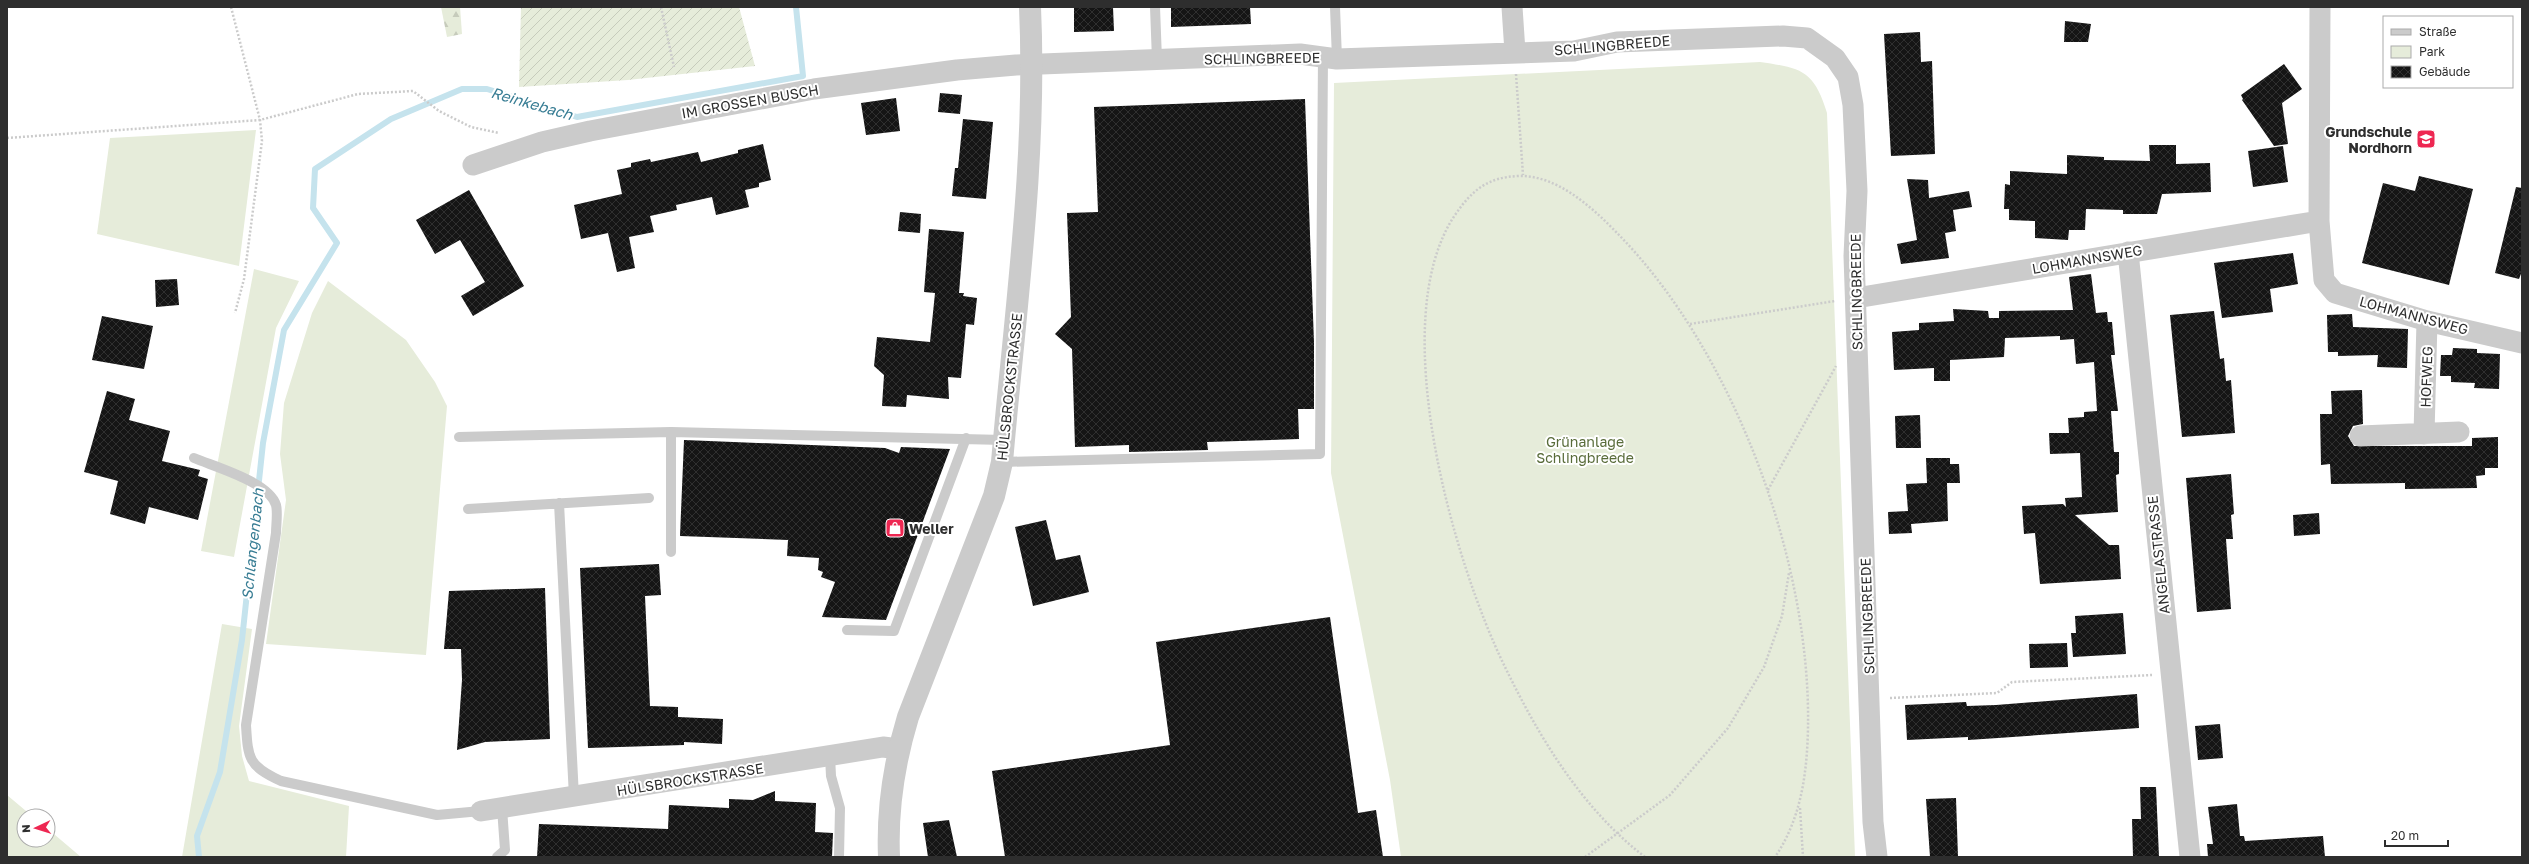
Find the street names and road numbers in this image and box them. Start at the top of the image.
street label: SCHLINGBREEDE [1553,31,1671,59]
street label: SCHLINGBREEDE [1204,48,1320,68]
street label: IM GROSSEN BUSCH [680,81,820,121]
street label: SCHLINGBREEDE [1846,234,1866,350]
street label: LOHMANNSWEG [2031,241,2144,277]
street label: LOHMANNSWEG [2358,292,2470,338]
street label: HÜLSBROCKSTRASSE [993,312,1025,462]
street label: HOFWEG [2416,346,2436,408]
street label: ANGELASTRASSE [2143,495,2173,615]
street label: SCHLINGBREEDE [1856,558,1878,674]
street label: HÜLSBROCKSTRASSE [615,759,765,799]

